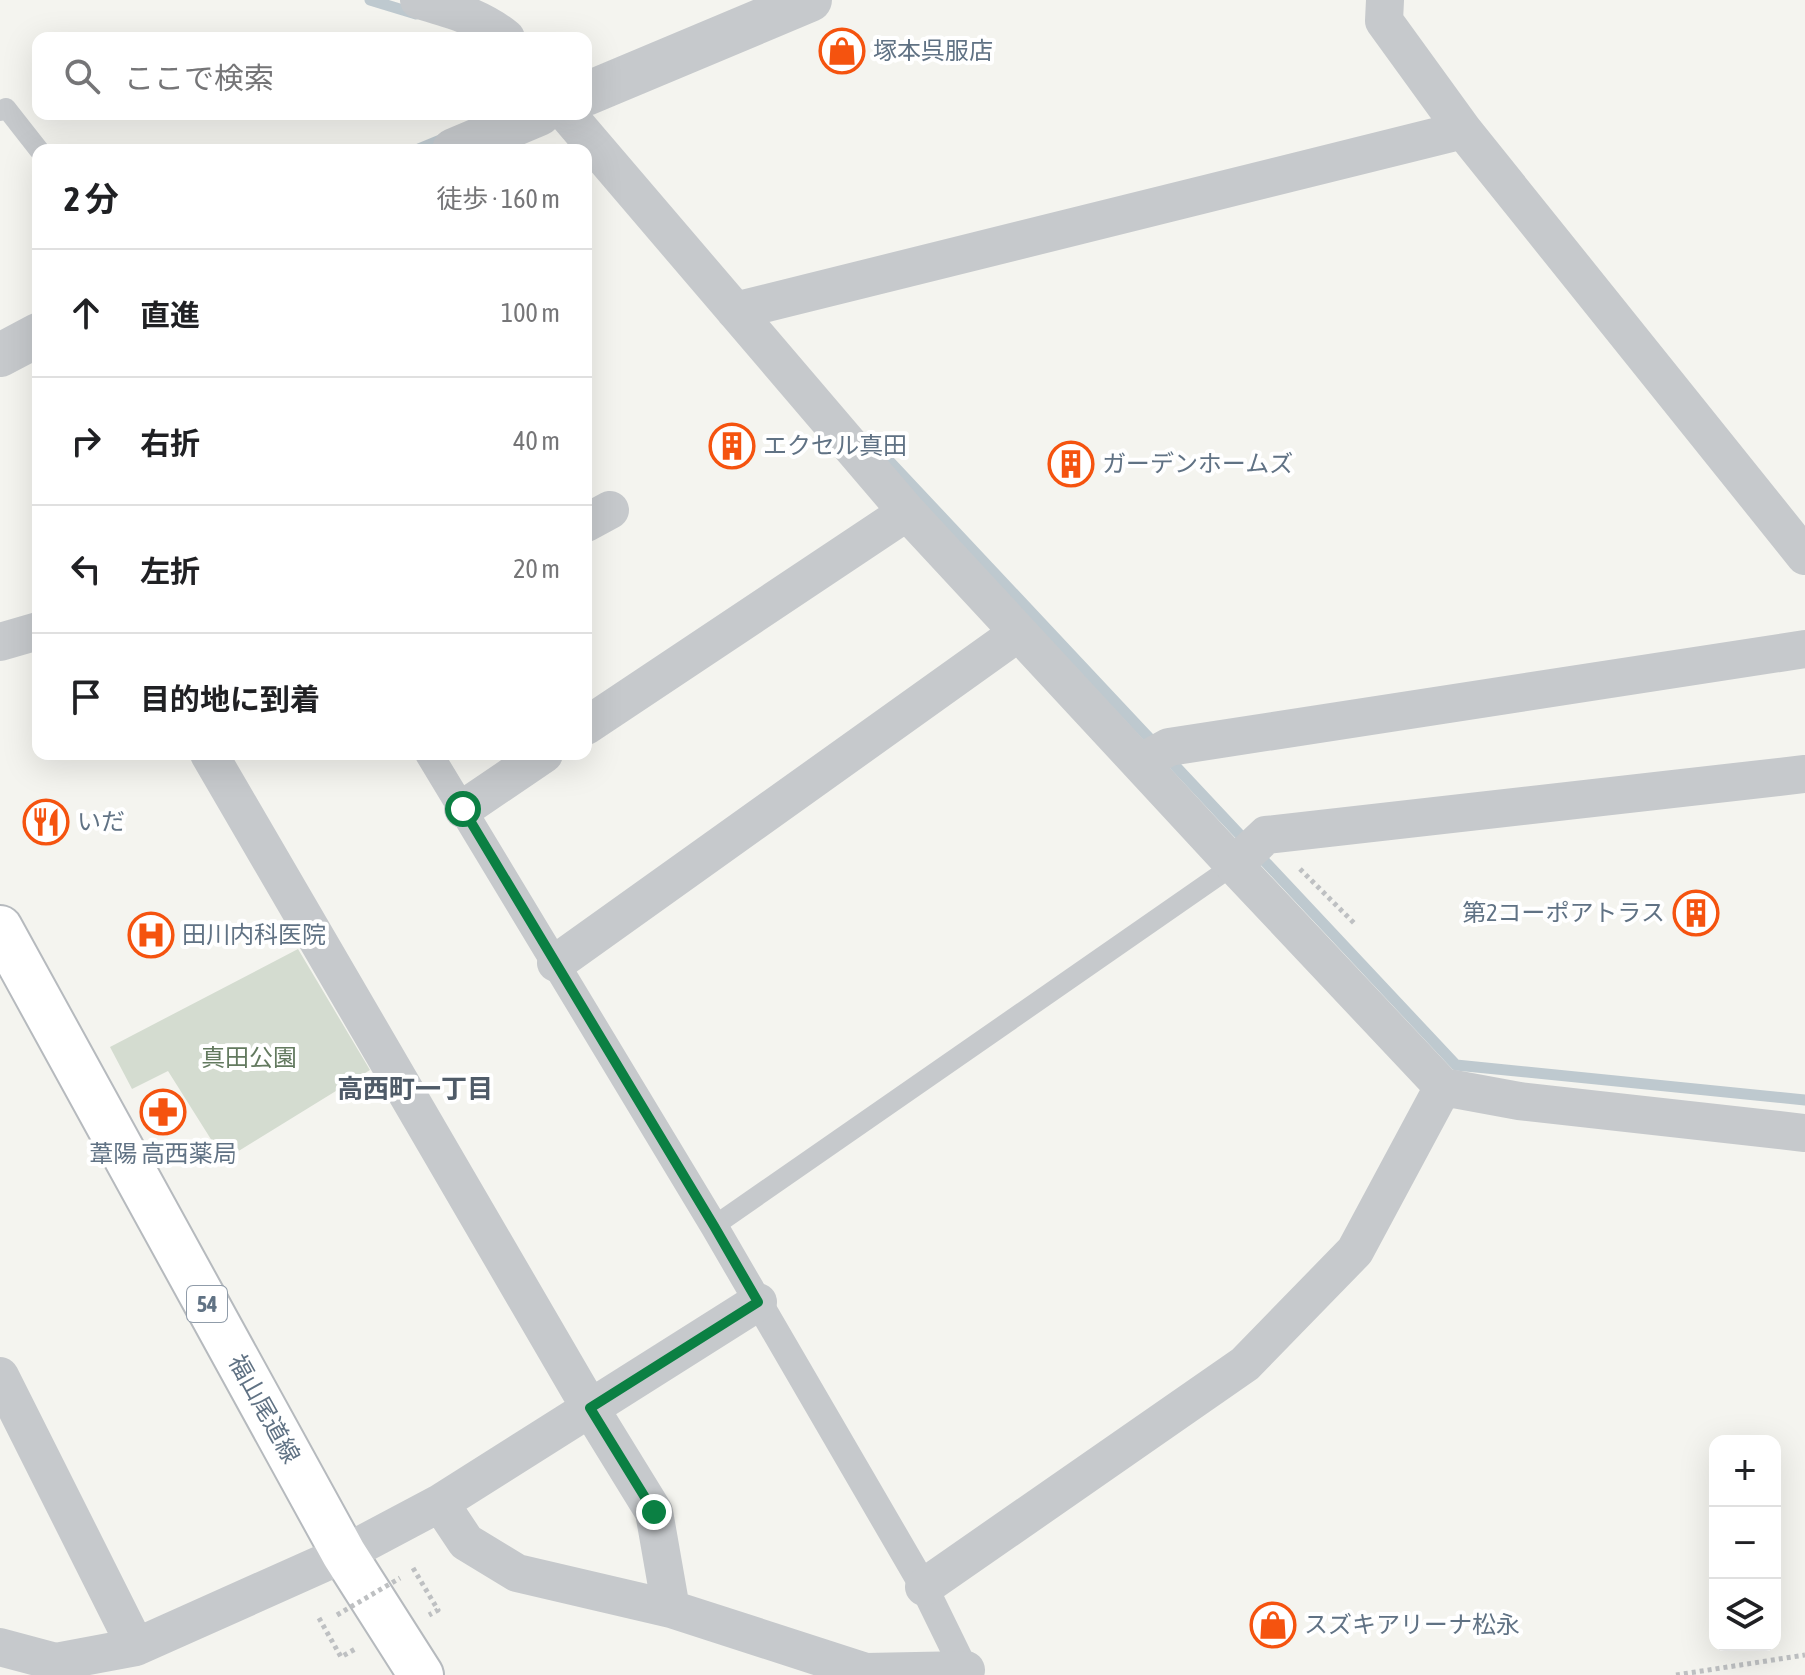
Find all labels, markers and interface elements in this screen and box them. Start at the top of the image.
shop icon: 塚本呉服店 [818,27,866,75]
search box [32,32,592,120]
place label: 塚本呉服店 [873,37,993,64]
icon: search [60,54,104,98]
text: ここで検索 [124,61,274,95]
text: 2 分 [64,179,119,218]
text: 徒歩 · 160 m [436,184,560,214]
icon: ahead [64,291,108,335]
text: 直進 [140,298,200,332]
text: 100 m [501,298,560,328]
icon: right [64,419,108,463]
building icon: エクセル真田 [708,422,756,470]
text: 右折 [140,426,200,460]
text: 40 m [513,426,560,456]
place label: エクセル真田 [763,432,907,459]
building icon: ガーデンホームズ [1047,440,1095,488]
place label: ガーデンホームズ [1102,450,1293,477]
icon: left [64,547,108,591]
text: 左折 [140,554,200,588]
text: 20 m [513,554,560,584]
icon: arrive [64,675,108,719]
text: 目的地に到着 [140,682,320,716]
route start [445,791,481,827]
restaurant icon: いだ [22,798,70,846]
place label: いだ [77,808,125,835]
building icon: 第2コーポアトラス [1672,889,1720,937]
place label: 第2コーポアトラス [1462,899,1665,926]
hospital icon: 田川内科医院 [127,911,175,959]
place label: 田川内科医院 [182,921,326,948]
park label: 真田公園 [201,1044,297,1071]
district label: 高西町一丁目 [337,1074,493,1104]
pharmacy icon: 葦陽 高西薬局 [139,1088,187,1136]
place label: 葦陽 高西薬局 [89,1140,237,1167]
road number: 54 [187,1286,227,1322]
street label: 福山尾道線 [224,1350,305,1468]
map controls [1709,1435,1781,1651]
button: + [1709,1435,1781,1507]
route end [636,1494,672,1530]
button: − [1709,1507,1781,1579]
button: layers [1709,1579,1781,1651]
shop icon: スズキアリーナ松永 [1249,1601,1297,1649]
place label: スズキアリーナ松永 [1304,1611,1520,1638]

